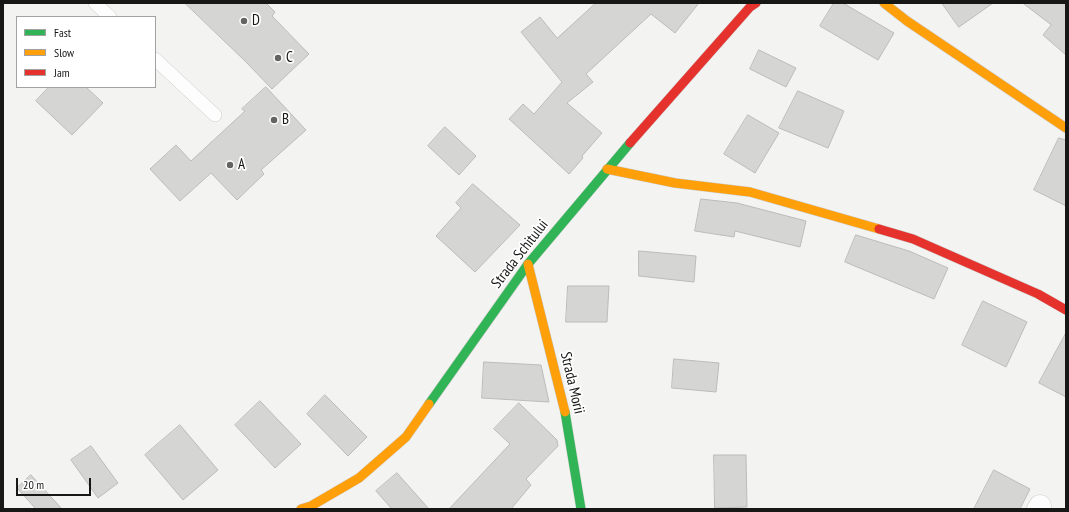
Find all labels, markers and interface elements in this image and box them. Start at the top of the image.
place label: D [252,12,260,30]
legend [16,16,156,88]
marker: D [239,16,249,26]
text: Fast [54,25,71,40]
text: Slow [54,45,74,60]
place label: C [286,49,293,67]
marker: C [273,53,283,63]
text: Jam [54,65,70,80]
place label: B [282,111,289,129]
marker: B [269,115,279,125]
place label: A [238,156,245,174]
marker: A [225,160,235,170]
street label: Strada Schitului [488,216,552,292]
street label: Strada Morii [556,350,588,416]
scale bar [18,470,93,496]
text: 20 m [23,477,44,492]

